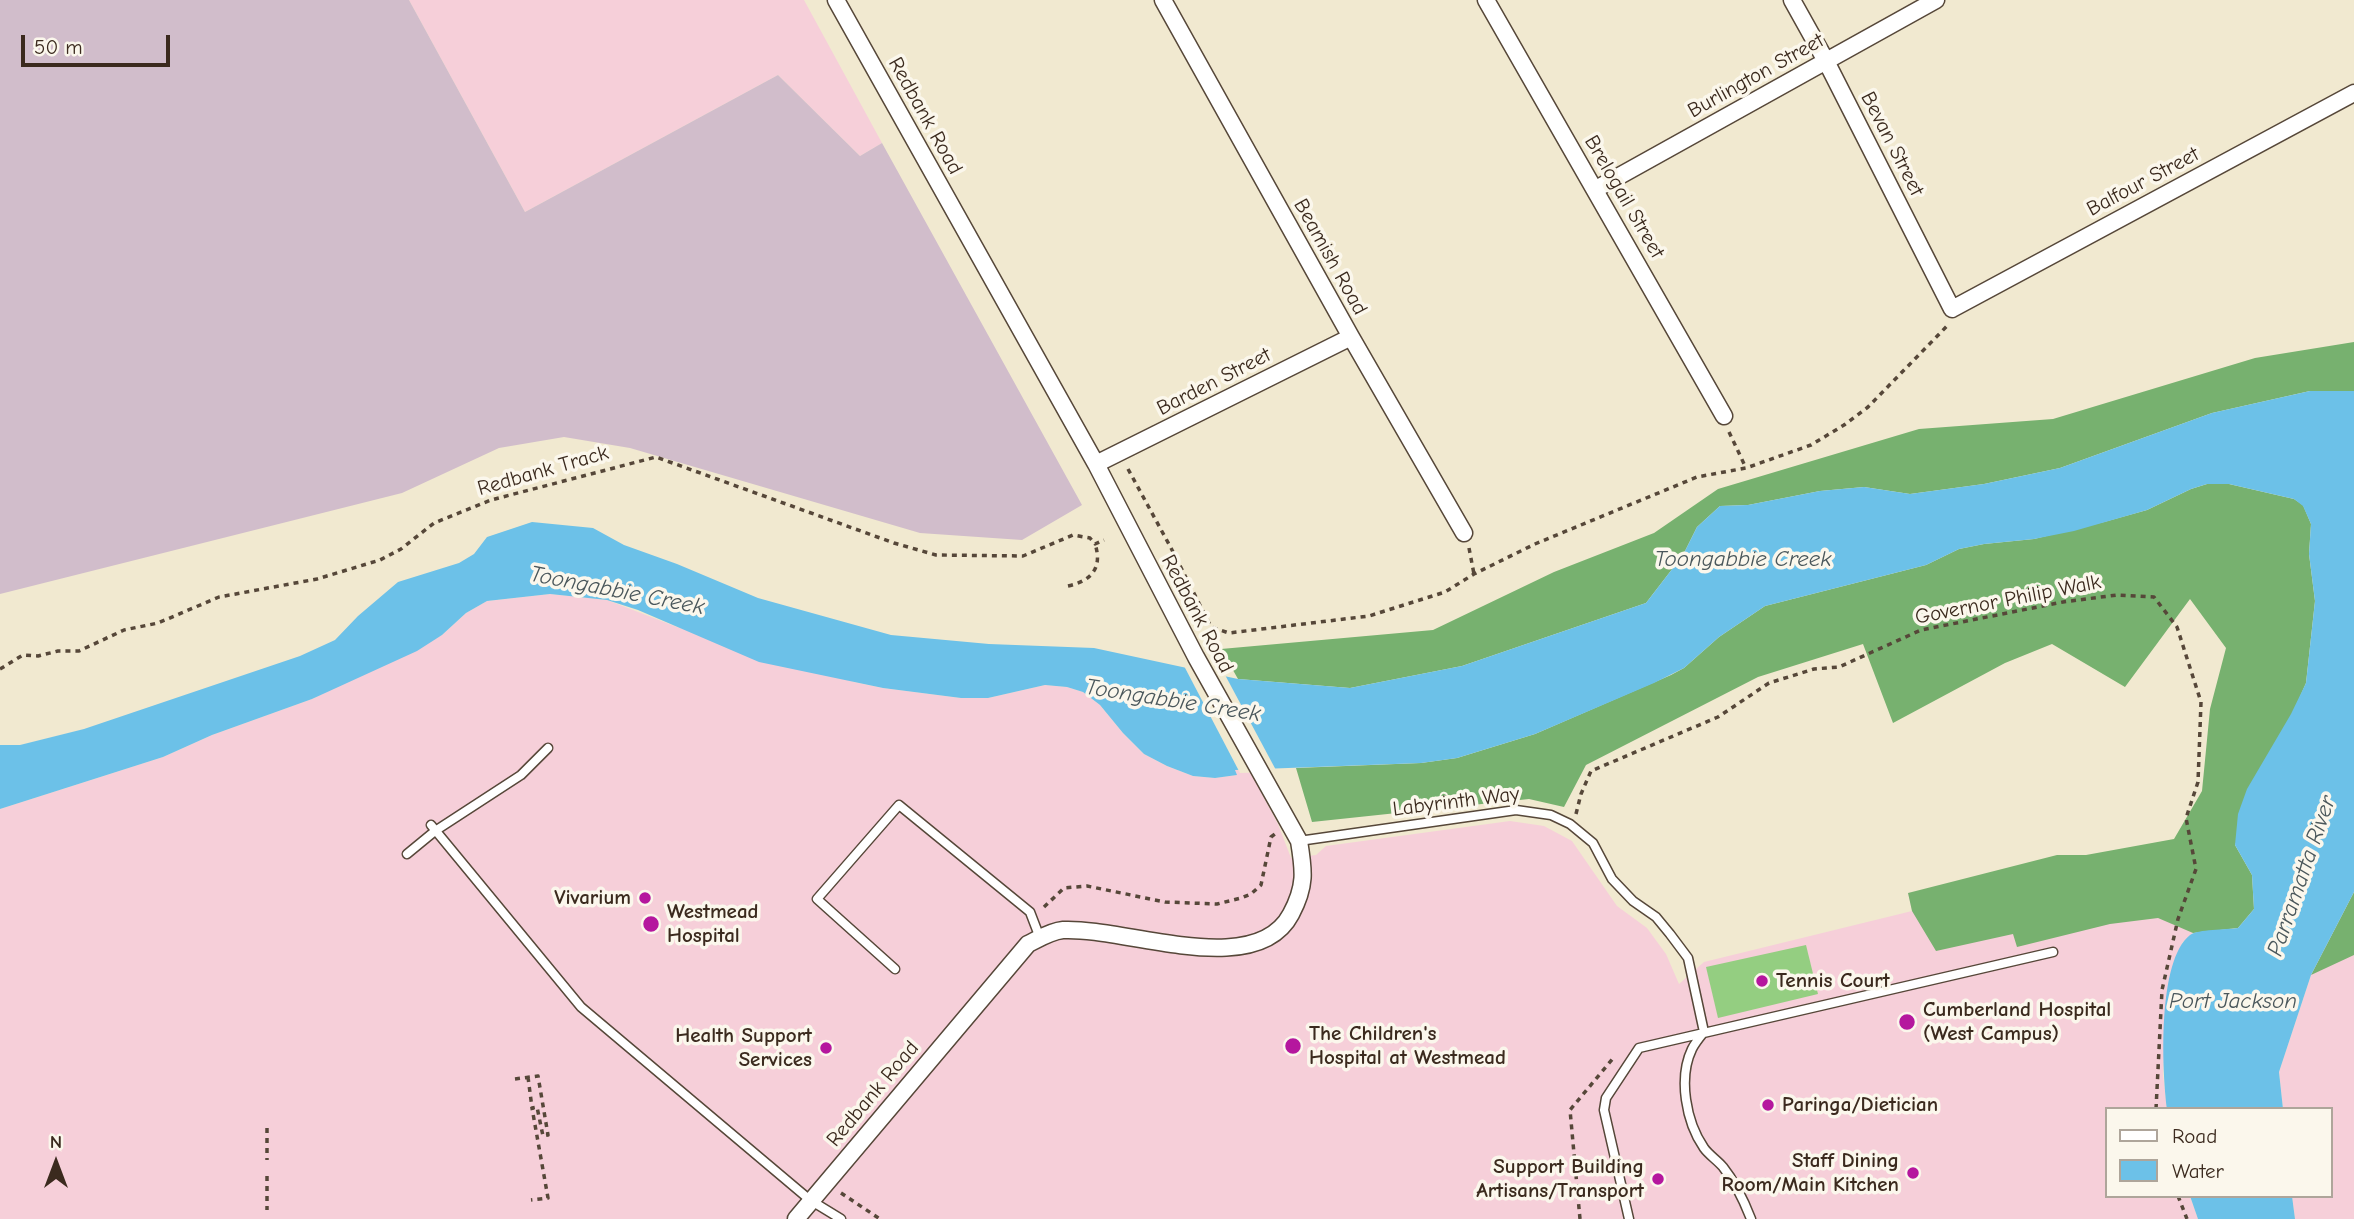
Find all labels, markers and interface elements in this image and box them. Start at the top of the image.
scale bar [24,21,173,65]
street label: Burlington Street [1683,28,1829,124]
text: 50 m [34,35,83,59]
street label: Redbank Road [882,53,968,179]
street label: Bevan Street [1855,88,1929,200]
street label: Brelogail Street [1579,131,1669,263]
street label: Balfour Street [2082,142,2204,222]
street label: Beamish Road [1288,195,1372,319]
street label: Barden Street [1153,343,1275,421]
street label: Redbank Track [475,440,611,502]
water label: Toongabbie Creek [1655,545,1831,573]
street label: Redbank Road [1155,551,1239,677]
water label: Toongabbie Creek [528,561,706,621]
street label: Governor Philip Walk [1913,570,2103,630]
water label: Toongabbie Creek [1083,674,1263,728]
street label: Labyrinth Way [1391,782,1521,822]
water label: Parramatta River [2262,792,2342,960]
place label: Vivarium [554,885,631,911]
marker: Vivarium [637,890,653,906]
place label: Westmead Hospital [667,899,759,949]
marker: Westmead Hospital [641,914,661,934]
place label: Tennis Court [1776,968,1890,994]
marker: Tennis Court [1754,973,1770,989]
water label: Port Jackson [2169,987,2297,1015]
place label: Cumberland Hospital (West Campus) [1923,997,2111,1047]
marker: Cumberland Hospital (West Campus) [1897,1012,1917,1032]
place label: The Children's Hospital at Westmead [1309,1021,1506,1071]
place label: Health Support Services [675,1023,812,1073]
street label: Redbank Road [822,1036,924,1152]
marker: The Children's Hospital at Westmead [1283,1036,1303,1056]
marker: Health Support Services [818,1040,834,1056]
place label: Paringa/Dietician [1782,1092,1938,1118]
marker: Paringa/Dietician [1760,1097,1776,1113]
legend [2106,1107,2333,1198]
text: Road [2172,1124,2217,1148]
north arrow [21,1128,91,1198]
text: N [50,1131,62,1153]
place label: Staff Dining Room/Main Kitchen [1722,1148,1899,1198]
place label: Support Building Artisans/Transport [1476,1154,1644,1204]
text: Water [2172,1159,2224,1183]
marker: Staff Dining Room/Main Kitchen [1905,1165,1921,1181]
marker: Support Building Artisans/Transport [1650,1171,1666,1187]

